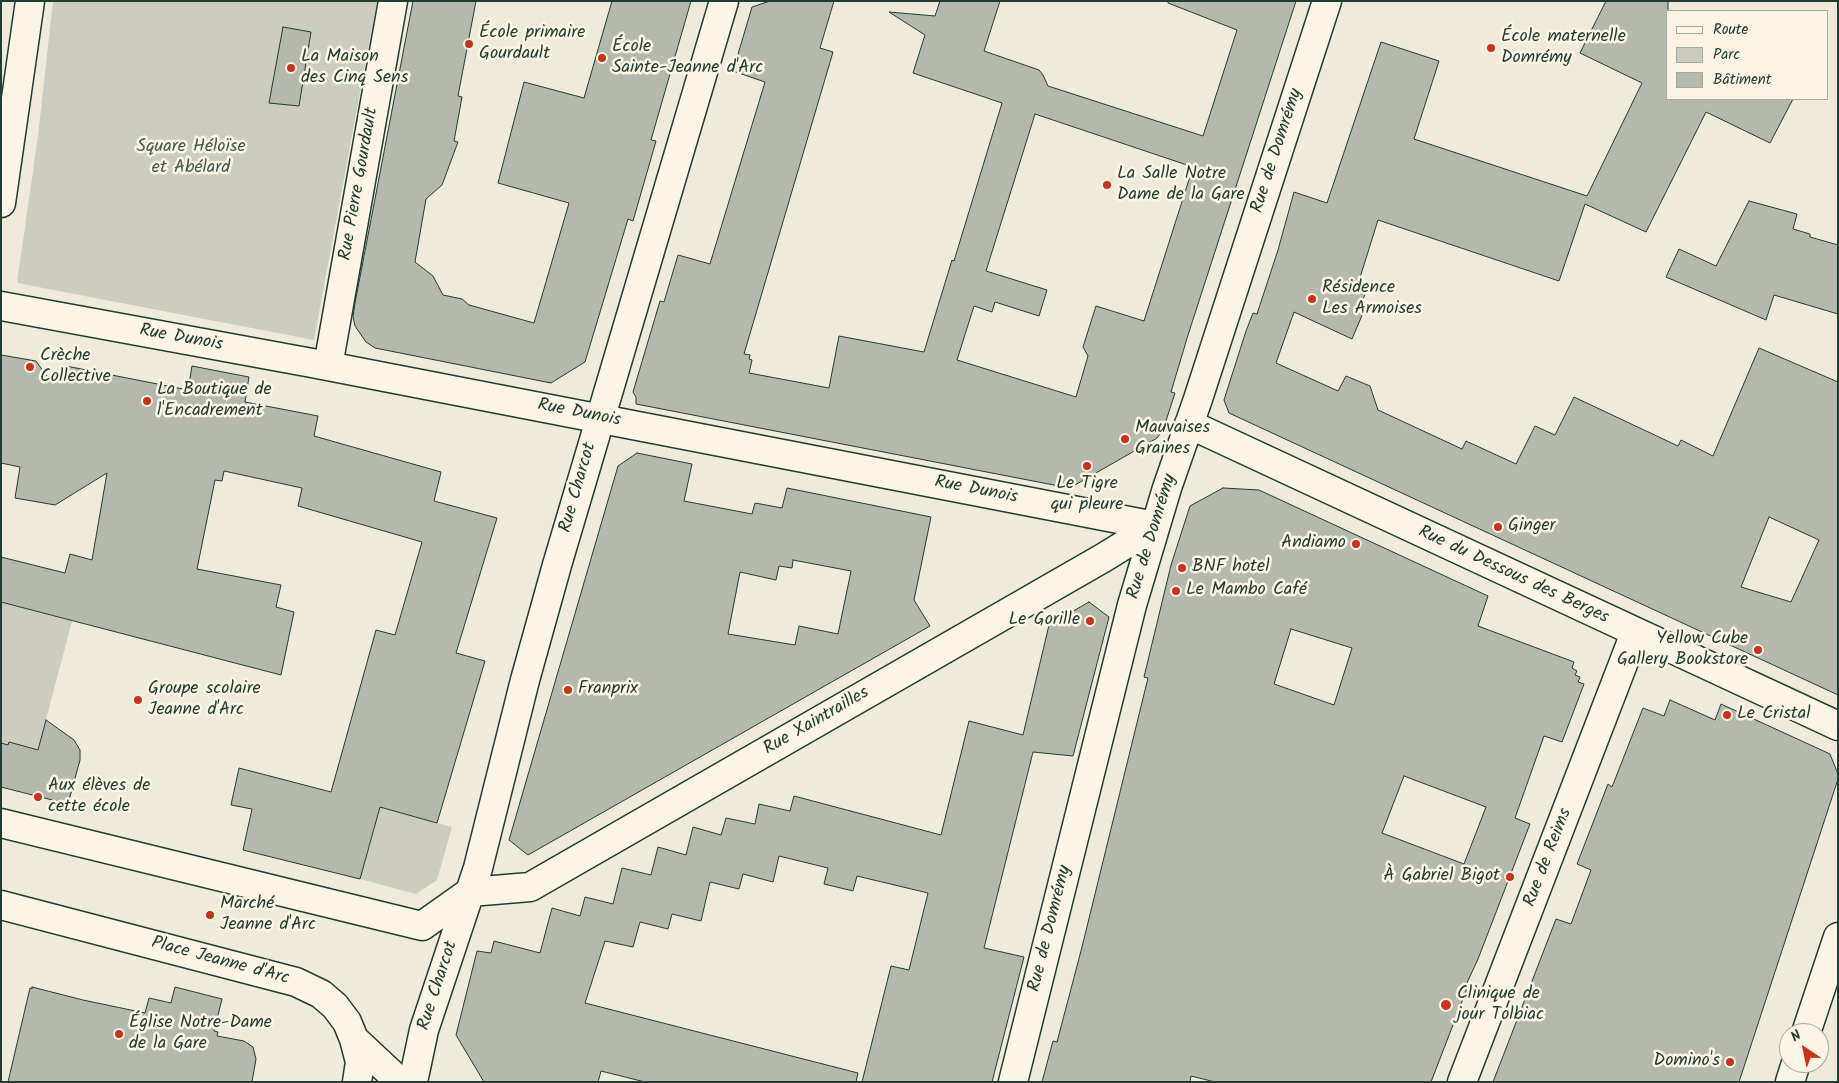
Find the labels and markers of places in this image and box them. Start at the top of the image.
place label: École primaire Gourdault [479,23,585,66]
place label: École maternelle Domrémy [1501,27,1626,70]
place label: École Sainte-Jeanne d'Arc [612,37,763,80]
marker: École primaire Gourdault [463,38,475,50]
marker: École maternelle Domrémy [1485,42,1497,54]
place label: La Maison des Cinq Sens [301,47,408,90]
marker: École Sainte-Jeanne d'Arc [596,52,608,64]
marker: La Maison des Cinq Sens [285,62,297,74]
place label: La Salle Notre Dame de la Gare [1117,164,1245,206]
marker: La Salle Notre Dame de la Gare [1101,179,1113,191]
place label: Résidence Les Armoises [1322,278,1422,320]
marker: Résidence Les Armoises [1306,293,1318,305]
place label: Crèche Collective [40,346,111,388]
marker: Crèche Collective [24,361,36,373]
place label: La Boutique de l'Encadrement [157,380,272,422]
marker: La Boutique de l'Encadrement [141,395,153,407]
place label: Mauvaises Graines [1135,418,1210,460]
marker: Mauvaises Graines [1119,433,1131,445]
marker: Le Tigre qui pleure [1081,460,1093,472]
place label: Le Tigre qui pleure [1051,474,1123,516]
place label: Ginger [1508,516,1555,538]
marker: Ginger [1492,521,1504,533]
place label: Andiamo [1281,533,1346,555]
marker: Andiamo [1350,538,1362,550]
place label: BNF hotel [1192,557,1270,579]
marker: BNF hotel [1176,562,1188,574]
place label: Le Mambo Café [1186,580,1307,602]
marker: Le Mambo Café [1170,585,1182,597]
place label: Le Gorille [1009,610,1080,632]
marker: Le Gorille [1084,615,1096,627]
place label: Yellow Cube Gallery Bookstore [1617,629,1748,672]
marker: Yellow Cube Gallery Bookstore [1752,644,1764,656]
place label: Groupe scolaire Jeanne d'Arc [148,679,261,722]
place label: Franprix [578,679,638,701]
marker: Franprix [562,684,574,696]
marker: Groupe scolaire Jeanne d'Arc [132,694,144,706]
place label: Le Cristal [1737,704,1811,726]
marker: Le Cristal [1721,709,1733,721]
place label: Aux élèves de cette école [48,776,150,819]
marker: Aux élèves de cette école [32,791,44,803]
place label: À Gabriel Bigot [1384,866,1500,888]
marker: À Gabriel Bigot [1504,871,1516,883]
place label: Marché Jeanne d'Arc [220,894,316,936]
marker: Marché Jeanne d'Arc [204,909,216,921]
place label: Clinique de jour Tolbiac [1457,984,1544,1026]
marker: Clinique de jour Tolbiac [1439,998,1453,1012]
place label: Église Notre-Dame de la Gare [129,1013,272,1056]
marker: Église Notre-Dame de la Gare [113,1028,125,1040]
place label: Domino's [1654,1051,1720,1073]
marker: Domino's [1724,1056,1736,1068]

